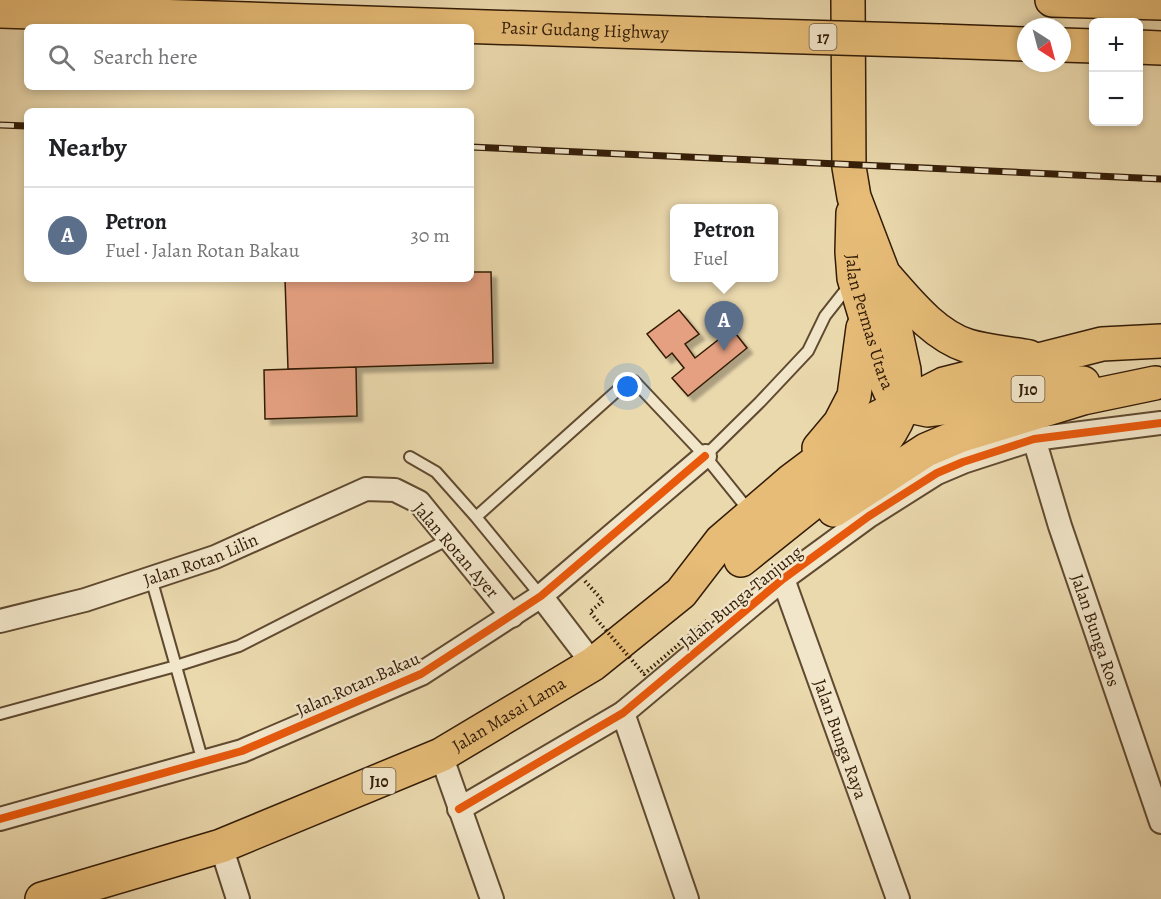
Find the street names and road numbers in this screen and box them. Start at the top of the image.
street label: Pasir Gudang Highway [500,15,670,45]
road number: 17 [810,24,836,50]
street label: Jalan Permas Utara [840,253,900,394]
road number: J10 [1012,376,1044,402]
street label: Jalan Rotan Ayer [408,497,504,603]
street label: Jalan Rotan Lilin [140,527,262,592]
street label: Jalan Bunga Tanjung [675,540,807,654]
street label: Jalan Bunga Ros [1065,571,1126,690]
street label: Jalan Rotan Bakau [292,646,424,722]
street label: Jalan Masai Lama [448,671,571,758]
street label: Jalan Bunga Raya [808,676,873,803]
road number: J10 [362,768,395,794]

